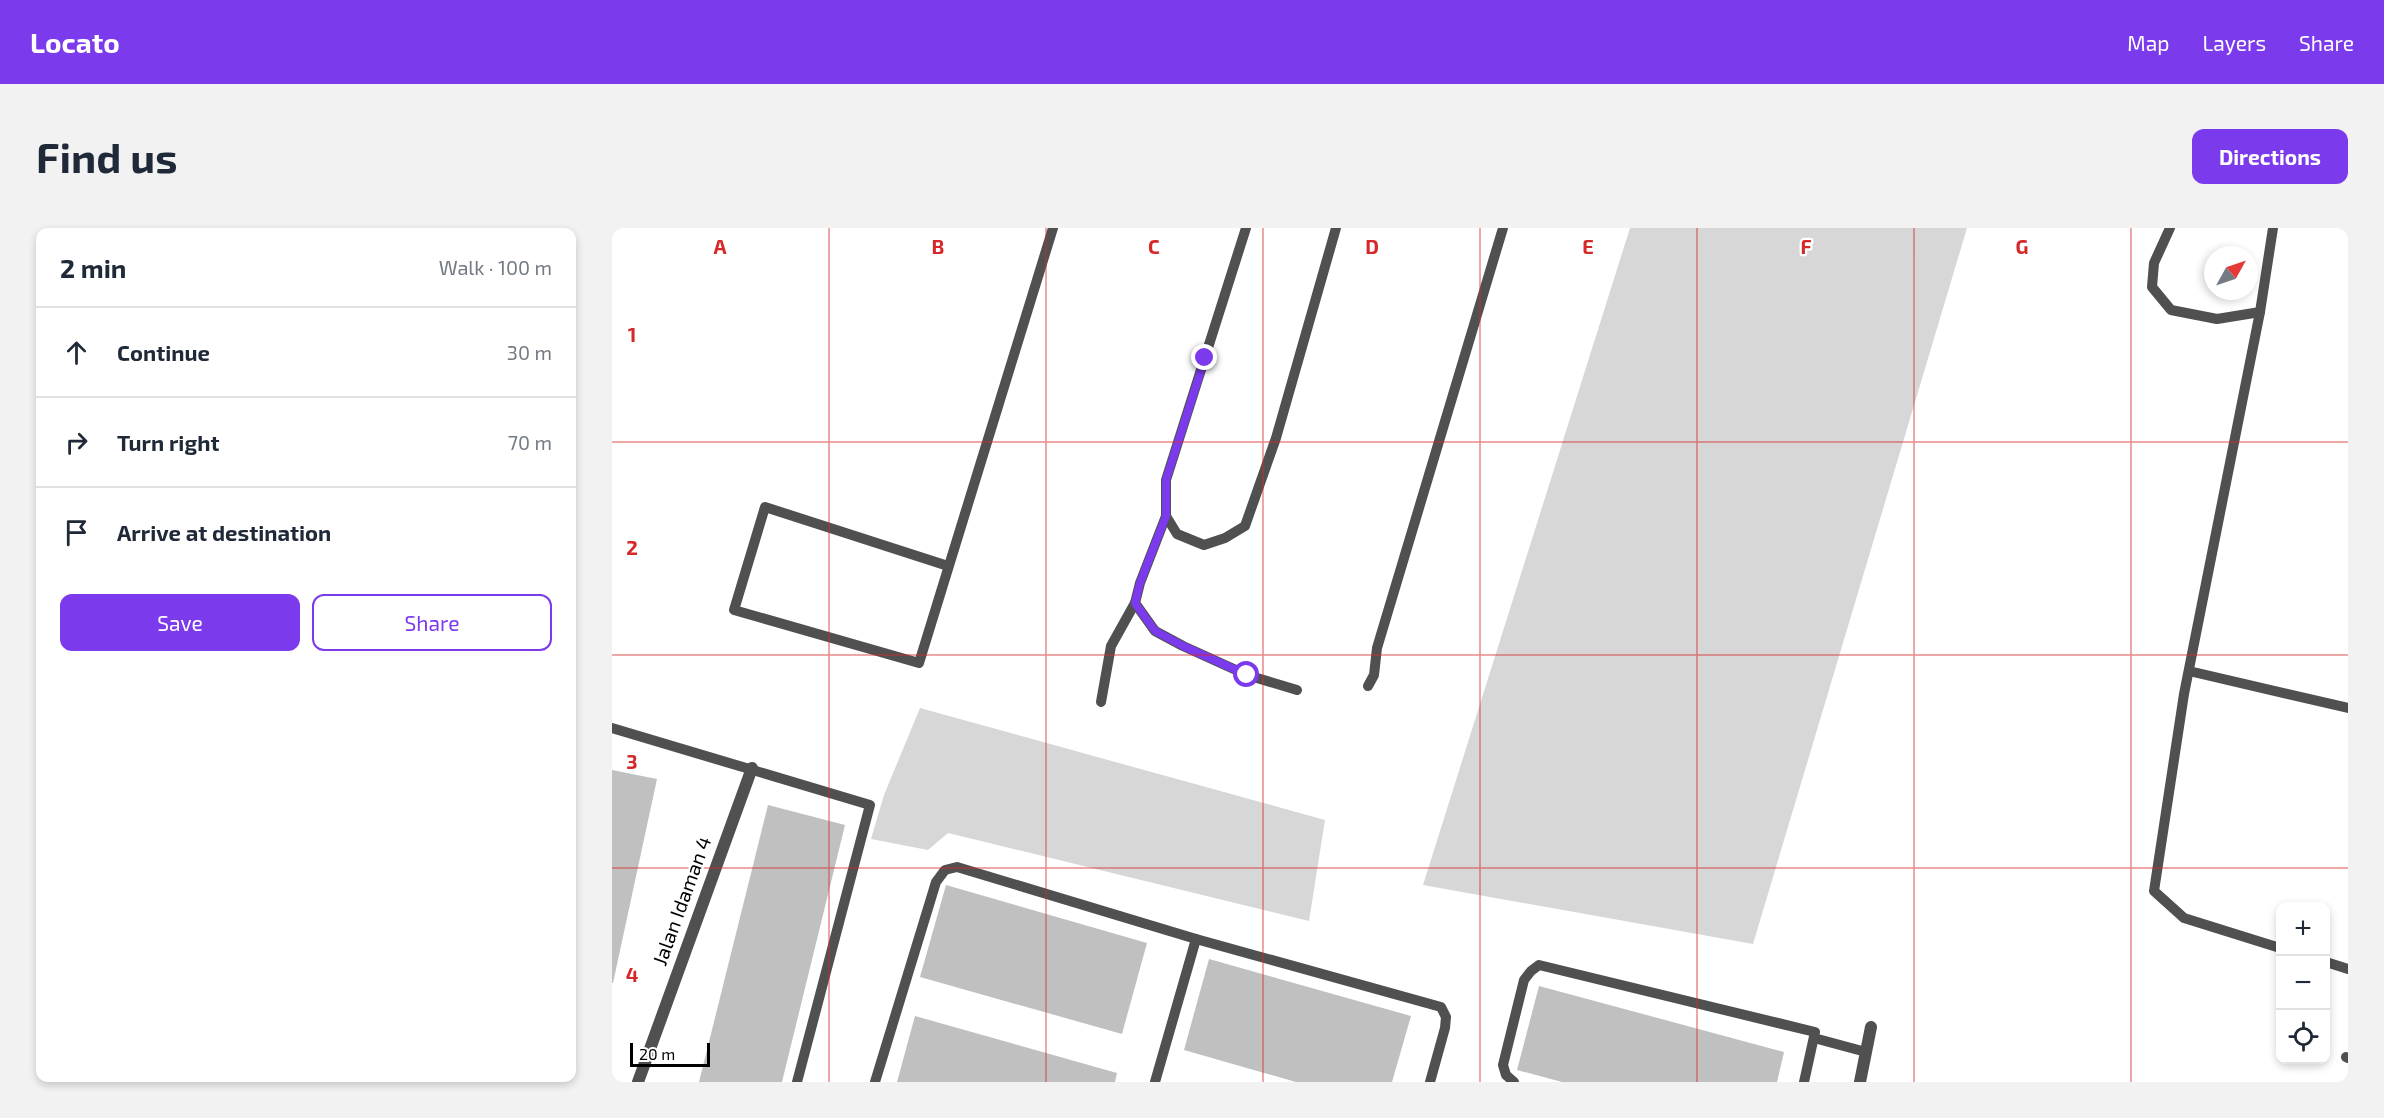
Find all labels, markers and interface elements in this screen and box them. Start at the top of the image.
text: Locato [30,25,120,59]
text: Map [2127,30,2169,55]
text: Layers [2202,30,2266,55]
text: Share [2299,30,2354,55]
button: Directions [2192,129,2348,184]
text: Find us [36,131,178,181]
text: A [713,234,727,258]
text: B [932,234,944,258]
text: C [1148,234,1160,258]
text: D [1365,234,1379,258]
text: E [1582,234,1594,258]
text: F [1800,234,1812,258]
text: G [2016,234,2028,258]
north arrow [2204,246,2258,300]
text: 2 min [60,252,126,283]
text: Walk · 100 m [439,255,552,279]
text: 1 [628,322,636,346]
icon: ahead [60,336,93,369]
text: Continue [117,339,210,365]
text: 30 m [507,340,552,364]
route end [1191,344,1217,370]
icon: right [60,426,93,459]
text: Turn right [117,429,219,455]
text: 70 m [508,430,552,454]
icon: arrive [60,516,93,549]
text: Arrive at destination [117,519,331,545]
text: 2 [626,535,638,559]
button: Save [60,594,300,651]
button: Share [312,594,552,651]
route start [1233,661,1259,687]
text: 3 [626,749,638,773]
street label: Jalan Idaman 4 [647,833,715,968]
map controls [2276,902,2330,1064]
button: + [2276,902,2330,956]
button: − [2276,956,2330,1010]
text: 4 [626,962,639,986]
button: locate [2276,1010,2330,1064]
scale bar [630,1040,710,1068]
text: 20 m [639,1044,675,1063]

